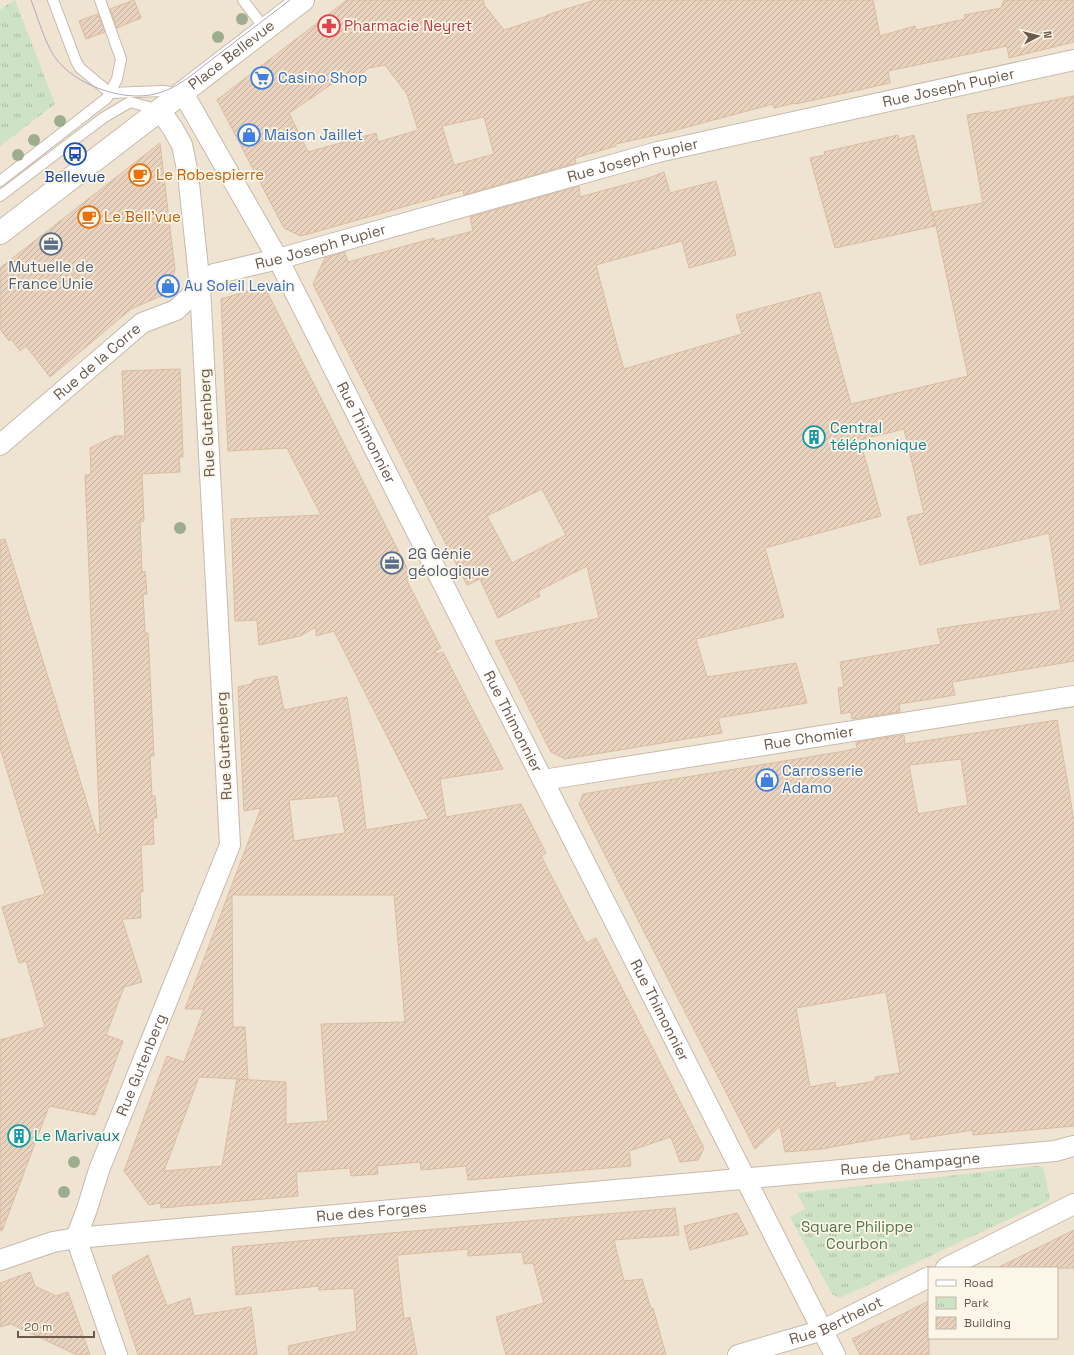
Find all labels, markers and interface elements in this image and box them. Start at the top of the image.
pharmacy icon: Pharmacie Neyret [316,13,342,39]
street label: Place Bellevue [184,15,278,94]
place label: Pharmacie Neyret [344,16,472,35]
north arrow [1018,16,1058,56]
text: N [1041,30,1055,39]
street label: Rue Joseph Pupier [881,63,1017,111]
supermarket icon: Casino Shop [249,65,275,91]
place label: Casino Shop [278,68,367,87]
shop icon: Maison Jaillet [236,122,262,148]
place label: Maison Jaillet [264,125,363,144]
street label: Rue Joseph Pupier [565,133,700,186]
bus stop icon: Bellevue [62,141,88,167]
cafe icon: Le Robespierre [127,162,153,188]
place label: Le Robespierre [156,165,264,184]
place label: Bellevue [45,167,106,186]
cafe icon: Le Bell'vue [76,204,102,230]
place label: Le Bell'vue [104,207,181,226]
street label: Rue Joseph Pupier [253,219,388,273]
office icon: Mutuelle de France Unie [38,231,64,257]
place label: Mutuelle de France Unie [8,257,94,293]
shop icon: Au Soleil Levain [155,273,181,299]
place label: Au Soleil Levain [184,276,295,295]
street label: Rue de la Corre [49,318,144,404]
street label: Rue Gutenberg [194,368,219,478]
street label: Rue Thimonnier [333,378,401,487]
place label: Central téléphonique [830,418,927,454]
building icon: Central téléphonique [801,424,827,450]
place label: 2G Génie géologique [408,544,490,580]
office icon: 2G Génie géologique [379,550,405,576]
street label: Rue Thimonnier [480,667,547,776]
street label: Rue Gutenberg [211,691,236,801]
street label: Rue Chomier [762,721,855,754]
place label: Carrosserie Adamo [782,761,864,797]
shop icon: Carrosserie Adamo [754,767,780,793]
street label: Rue Thimonnier [627,956,694,1064]
street label: Rue Gutenberg [112,1011,170,1119]
building icon: Le Marivaux [6,1123,32,1149]
place label: Le Marivaux [34,1126,120,1145]
street label: Rue de Champagne [840,1148,981,1179]
street label: Rue des Forges [315,1197,428,1226]
park label: Square Philippe Courbon [801,1217,913,1253]
legend [928,1267,1058,1339]
text: Road [964,1275,993,1291]
street label: Rue Berthelot [787,1292,886,1348]
text: Park [964,1295,989,1311]
scale bar [18,1313,94,1339]
text: Building [964,1315,1011,1331]
text: 20 m [24,1319,52,1335]

